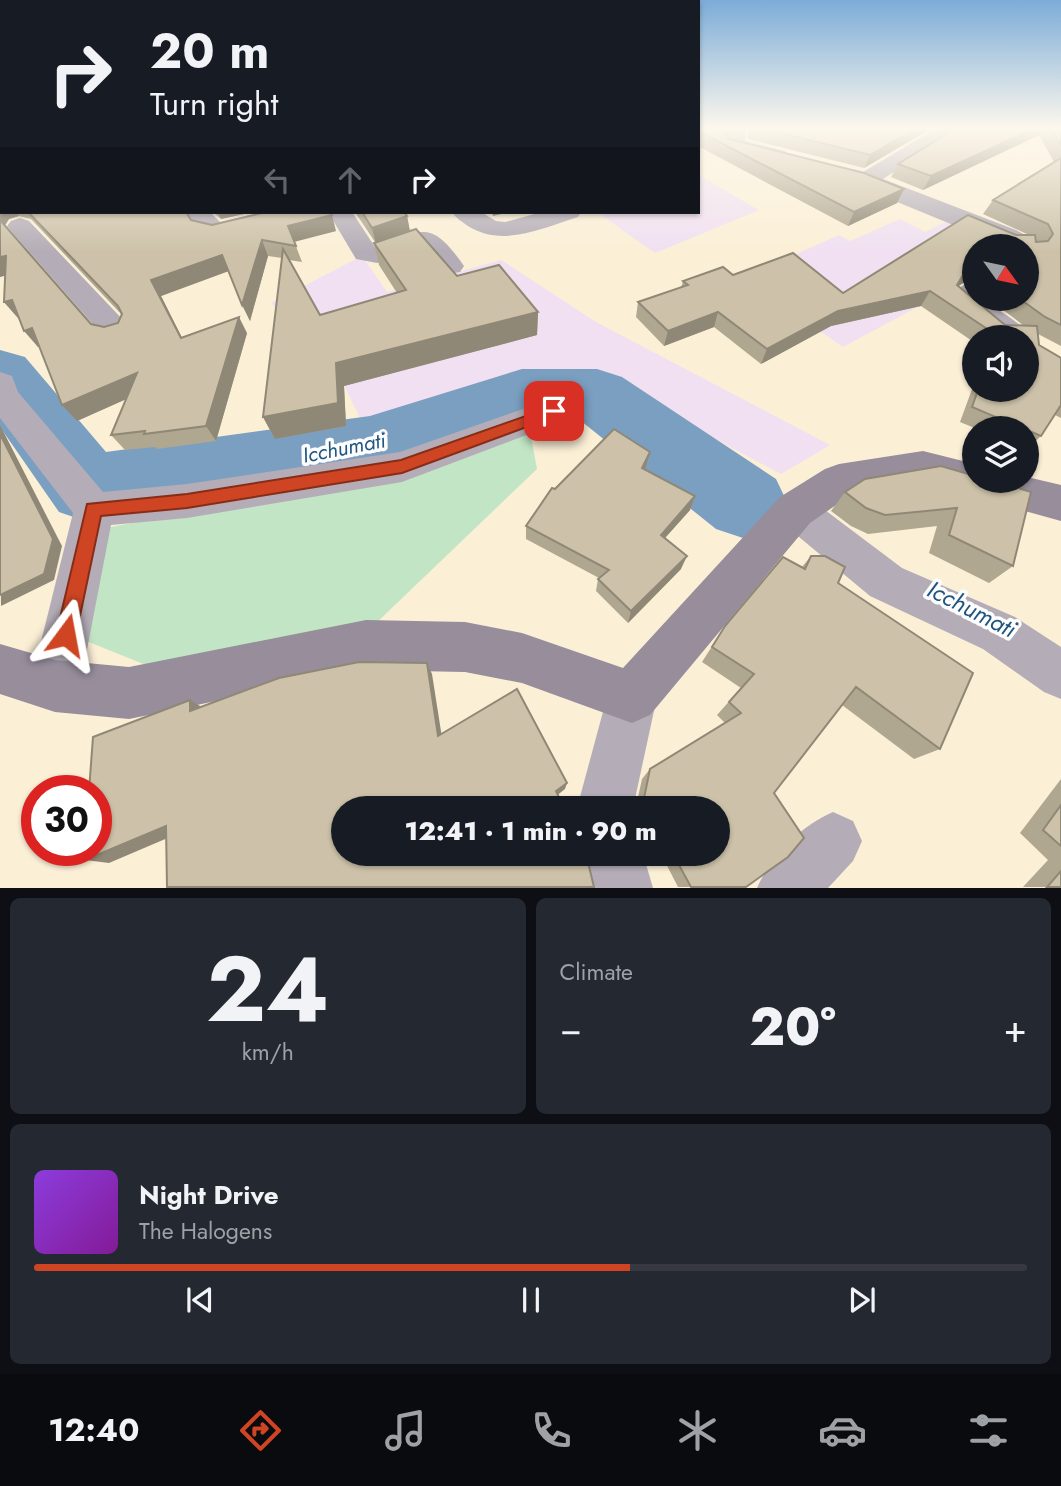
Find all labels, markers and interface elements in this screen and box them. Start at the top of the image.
text: 20 m [150,16,269,86]
icon: right [35,28,126,119]
text: Turn right [150,81,279,127]
icon: left [258,161,296,199]
icon: ahead [331,161,369,199]
icon: right [404,161,442,199]
north arrow [962,234,1040,312]
map controls [962,234,1039,493]
button: sound [962,325,1039,402]
pin [524,381,584,441]
icon: arrive [535,392,573,430]
button: layers [962,416,1039,493]
water label: Icchumati [300,425,389,471]
water label: Icchumati [922,572,1023,647]
position arrow [29,598,103,672]
speed limit sign: 30 [21,775,112,866]
text: 12:41 · 1 min · 90 m [404,812,657,850]
text: 24 [206,924,329,1055]
text: Climate [560,955,633,989]
text: 20° [749,989,836,1065]
text: − [560,1001,582,1056]
text: + [1004,1001,1027,1056]
text: km/h [242,1035,294,1069]
text: Night Drive [139,1176,279,1214]
text: The Halogens [139,1214,272,1248]
icon: previous [181,1281,219,1319]
icon: pause [512,1281,550,1319]
icon: next [843,1281,881,1319]
icon: directions [236,1406,285,1455]
icon: music [381,1406,430,1455]
icon: phone [527,1406,576,1455]
icon: climate [673,1406,722,1455]
icon: car [818,1406,867,1455]
icon: filters [964,1406,1013,1455]
text: 12:40 [48,1407,139,1453]

